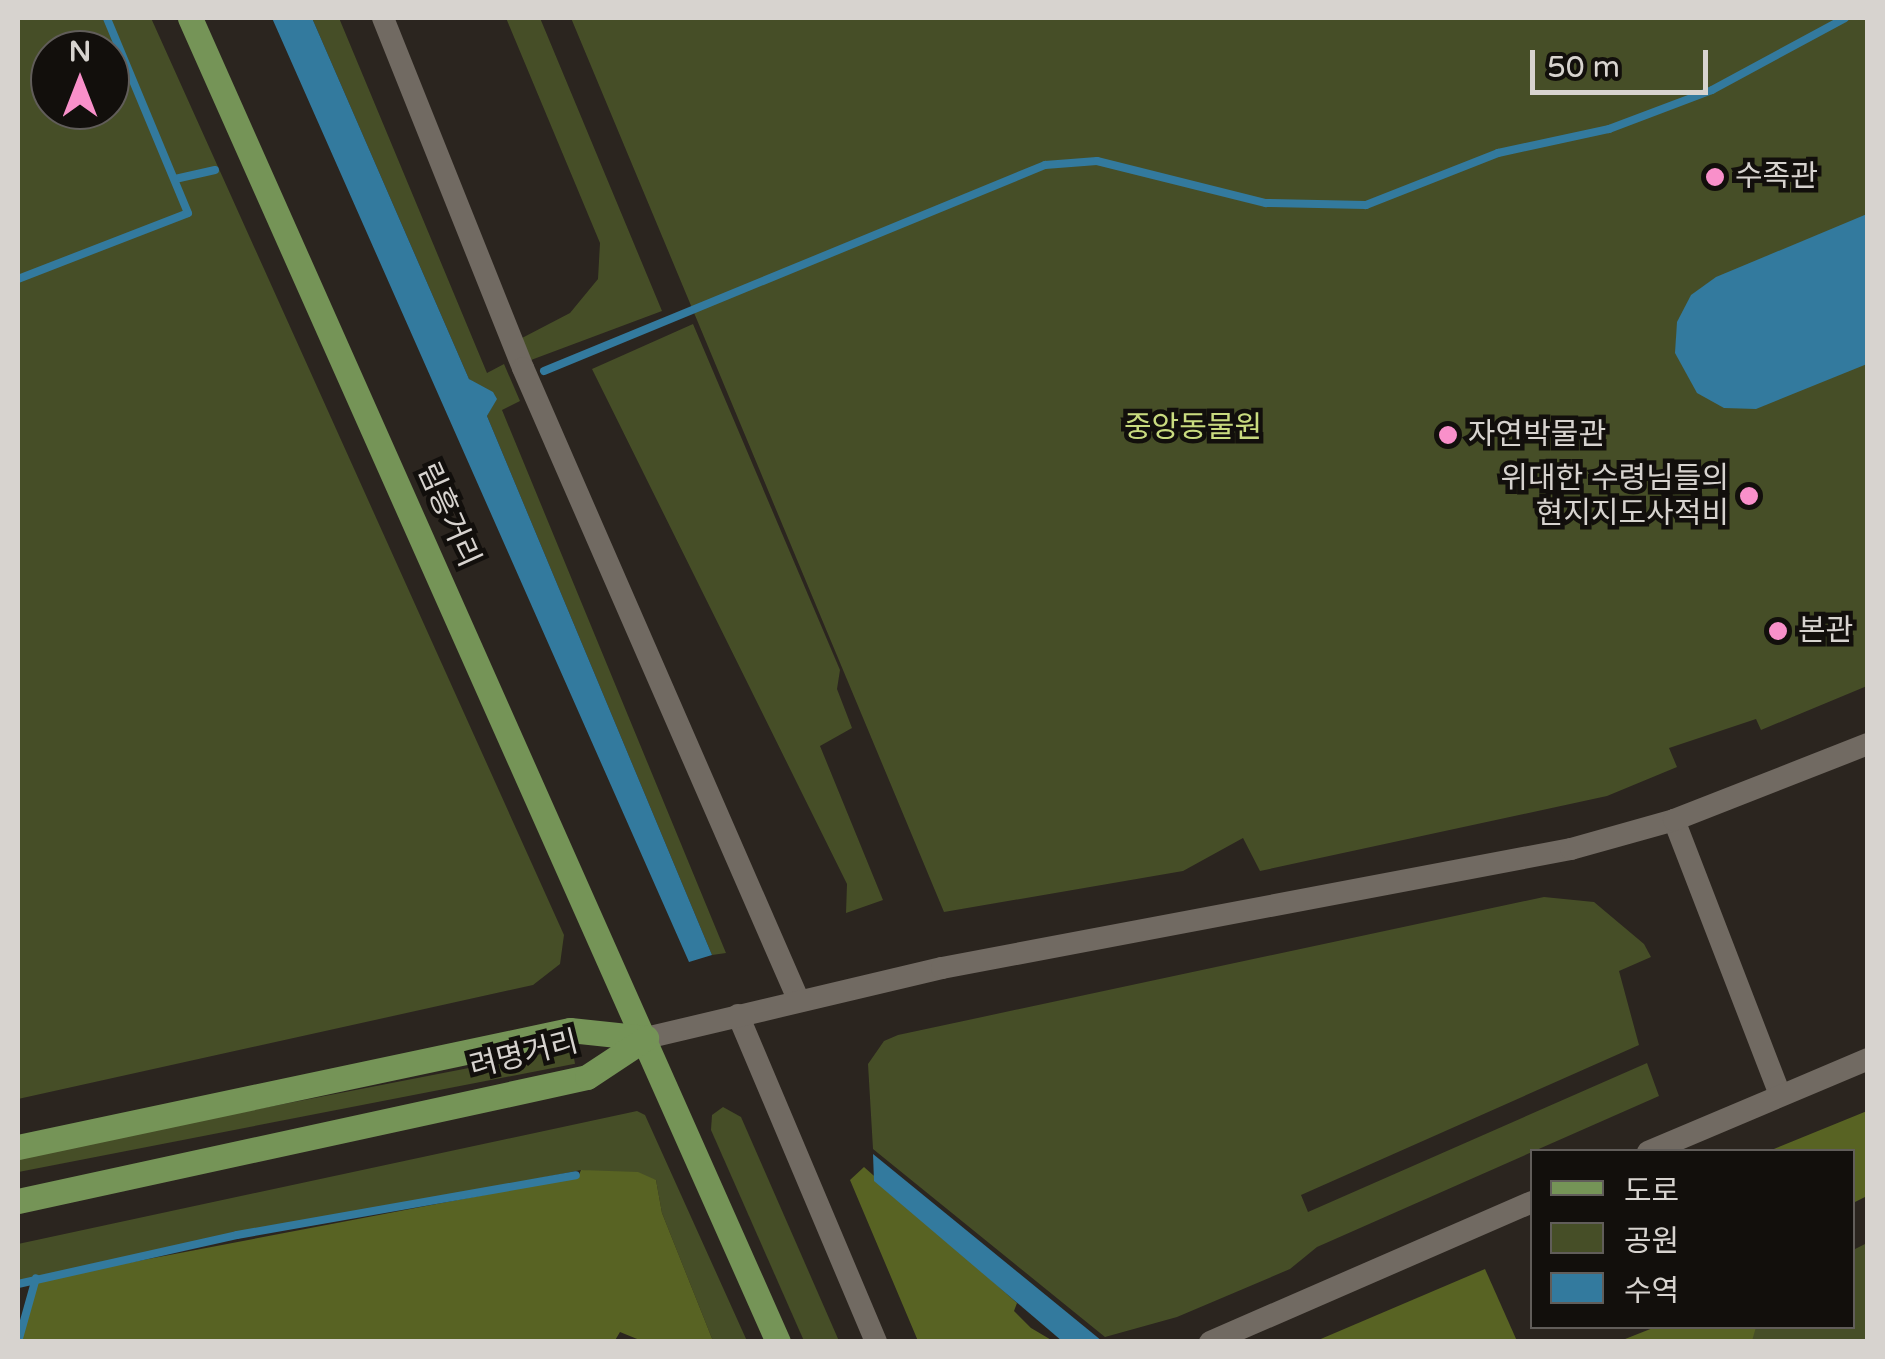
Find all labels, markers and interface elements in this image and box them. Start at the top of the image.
north arrow [30,30,130,130]
scale bar [1535,30,1712,92]
text: N [69,35,91,69]
text: 50 m [1547,49,1620,86]
place label: 수족관 [1735,159,1818,195]
marker: 수족관 [1704,166,1726,188]
park label: 중앙동물원 [1124,410,1262,446]
place label: 자연박물관 [1468,417,1606,453]
marker: 자연박물관 [1437,424,1459,446]
street label: 림흥거리 [409,457,487,573]
place label: 위대한 수령님들의 현지지도사적비 [1500,461,1729,532]
marker: 위대한 수령님들의 현지지도사적비 [1738,485,1760,507]
place label: 본관 [1798,613,1853,649]
marker: 본관 [1767,620,1789,642]
street label: 려명거리 [466,1024,582,1086]
legend [1530,1149,1855,1329]
text: 도로 [1624,1173,1679,1210]
text: 공원 [1624,1223,1679,1260]
text: 수역 [1624,1273,1679,1310]

